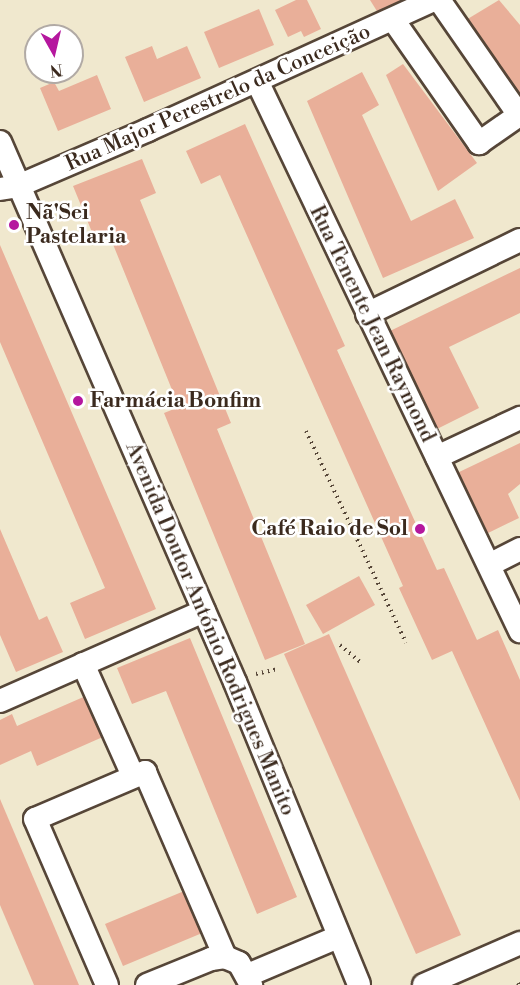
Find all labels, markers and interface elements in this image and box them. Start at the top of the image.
street label: Rua Major Perestrelo da Conceição [62,19,374,177]
north arrow [24,24,84,84]
text: N [49,59,64,81]
place label: Nã'Sei Pastelaria [26,200,126,250]
street label: Rua Tenente Jean Raymond [304,202,440,446]
marker: Nã'Sei Pastelaria [7,218,21,232]
place label: Farmácia Bonfim [90,388,261,414]
marker: Farmácia Bonfim [71,394,85,408]
street label: Avenida Doutor António Rodrigues Manito [120,438,300,820]
place label: Café Raio de Sol [251,516,408,542]
marker: Café Raio de Sol [413,522,427,536]

